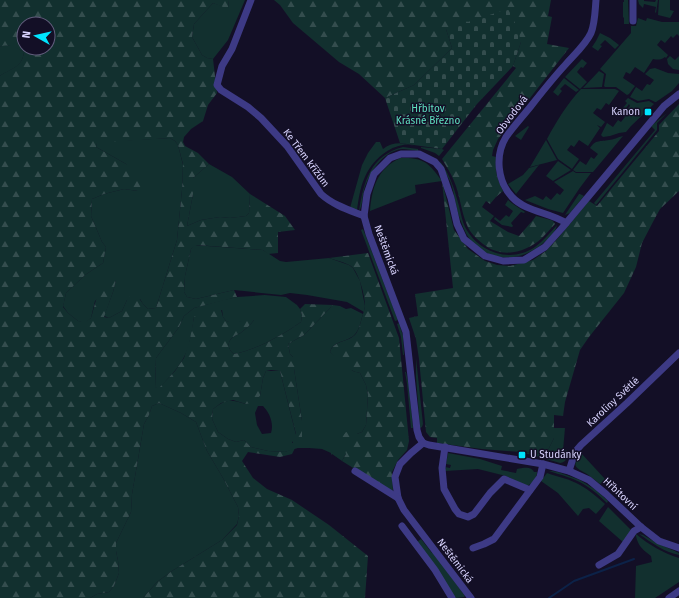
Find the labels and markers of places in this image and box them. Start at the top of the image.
place label: Kanon [611,106,640,118]
marker: Kanon [643,107,653,117]
place label: U Studánky [530,449,582,461]
marker: U Studánky [517,450,527,460]

